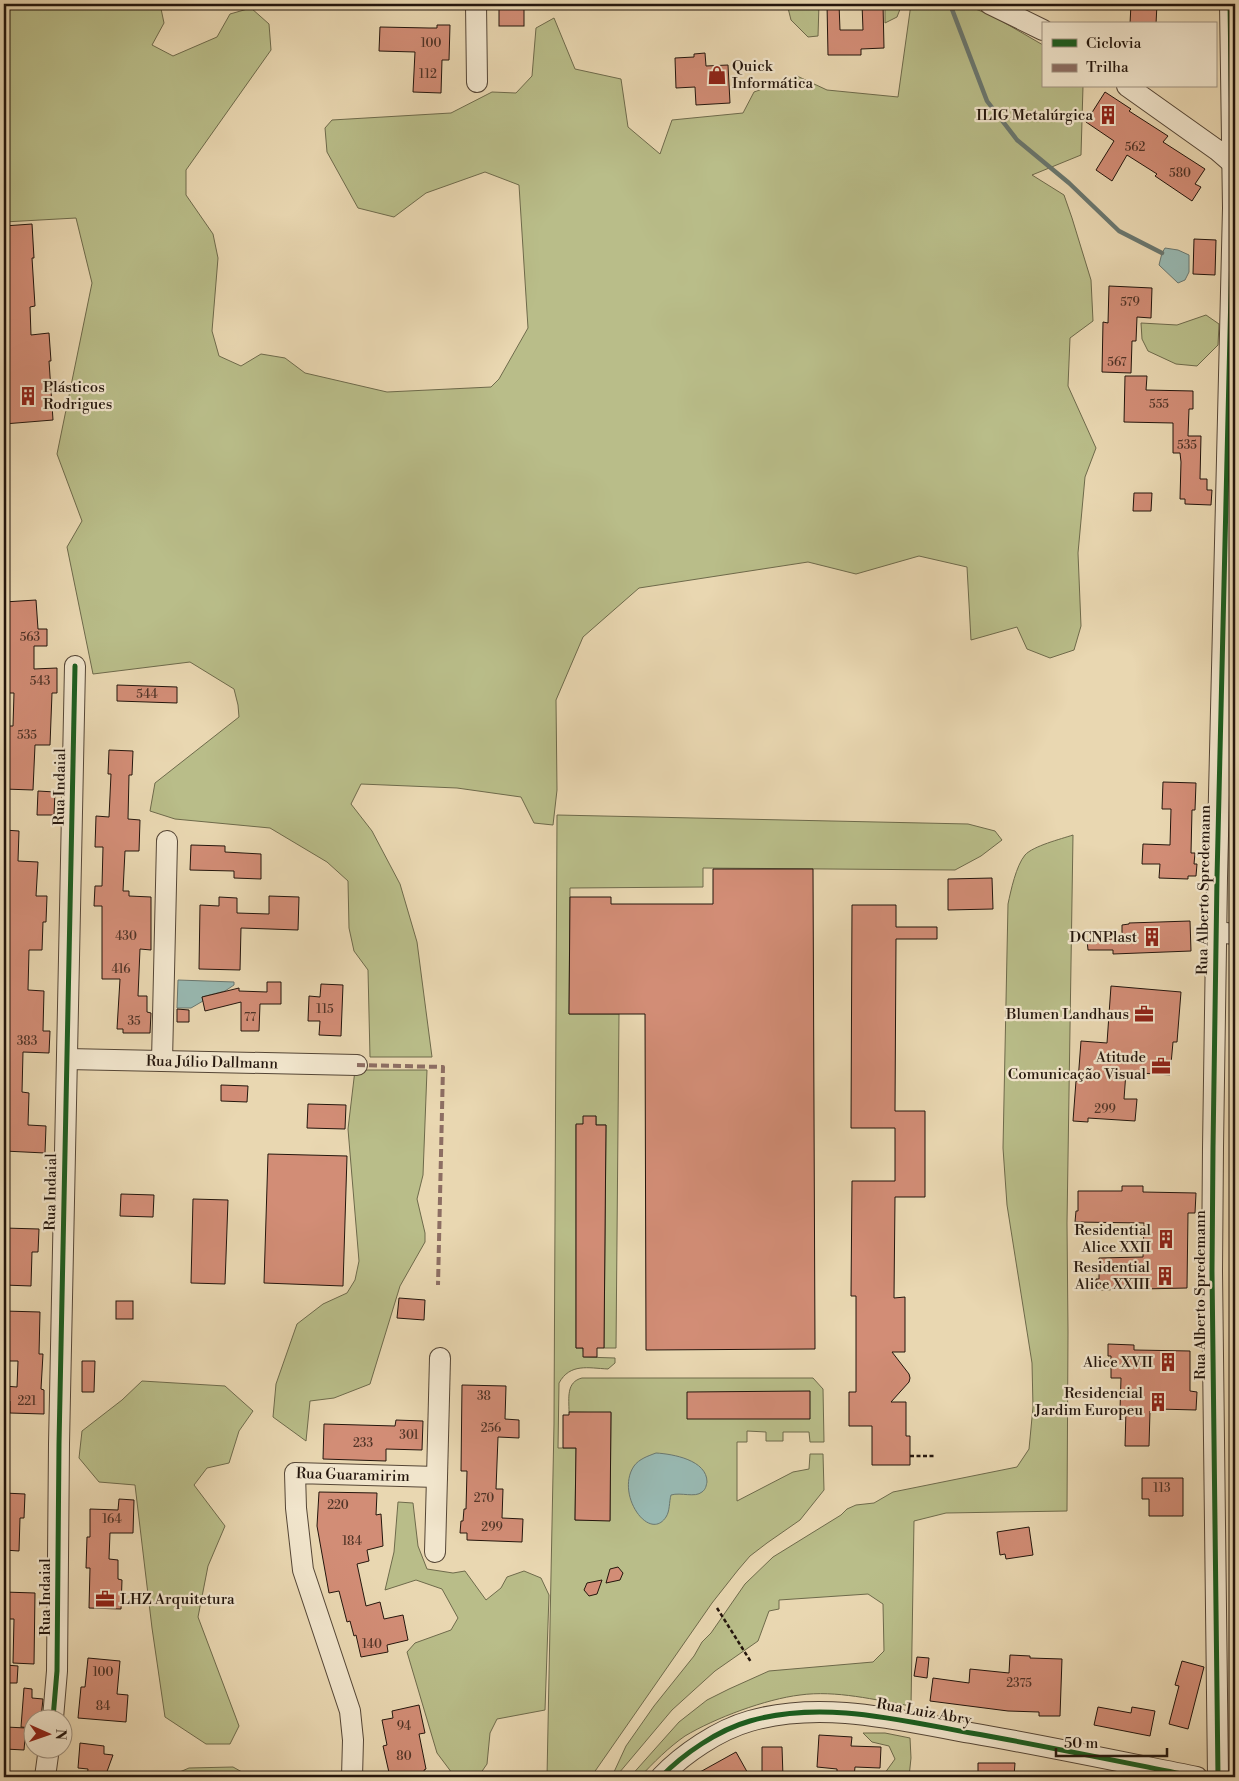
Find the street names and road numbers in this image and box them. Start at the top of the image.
street label: Rua Indaial [50,748,70,826]
street label: Rua Alberto Spredemann [1193,805,1215,975]
street label: Rua Júlio Dallmann [146,1051,278,1073]
street label: Rua Indaial [41,1153,61,1231]
street label: Rua Alberto Spredemann [1191,1210,1210,1380]
street label: Rua Guaramirim [296,1464,410,1486]
street label: Rua Indaial [36,1558,55,1636]
street label: Rua Luiz Abry [875,1694,974,1730]

